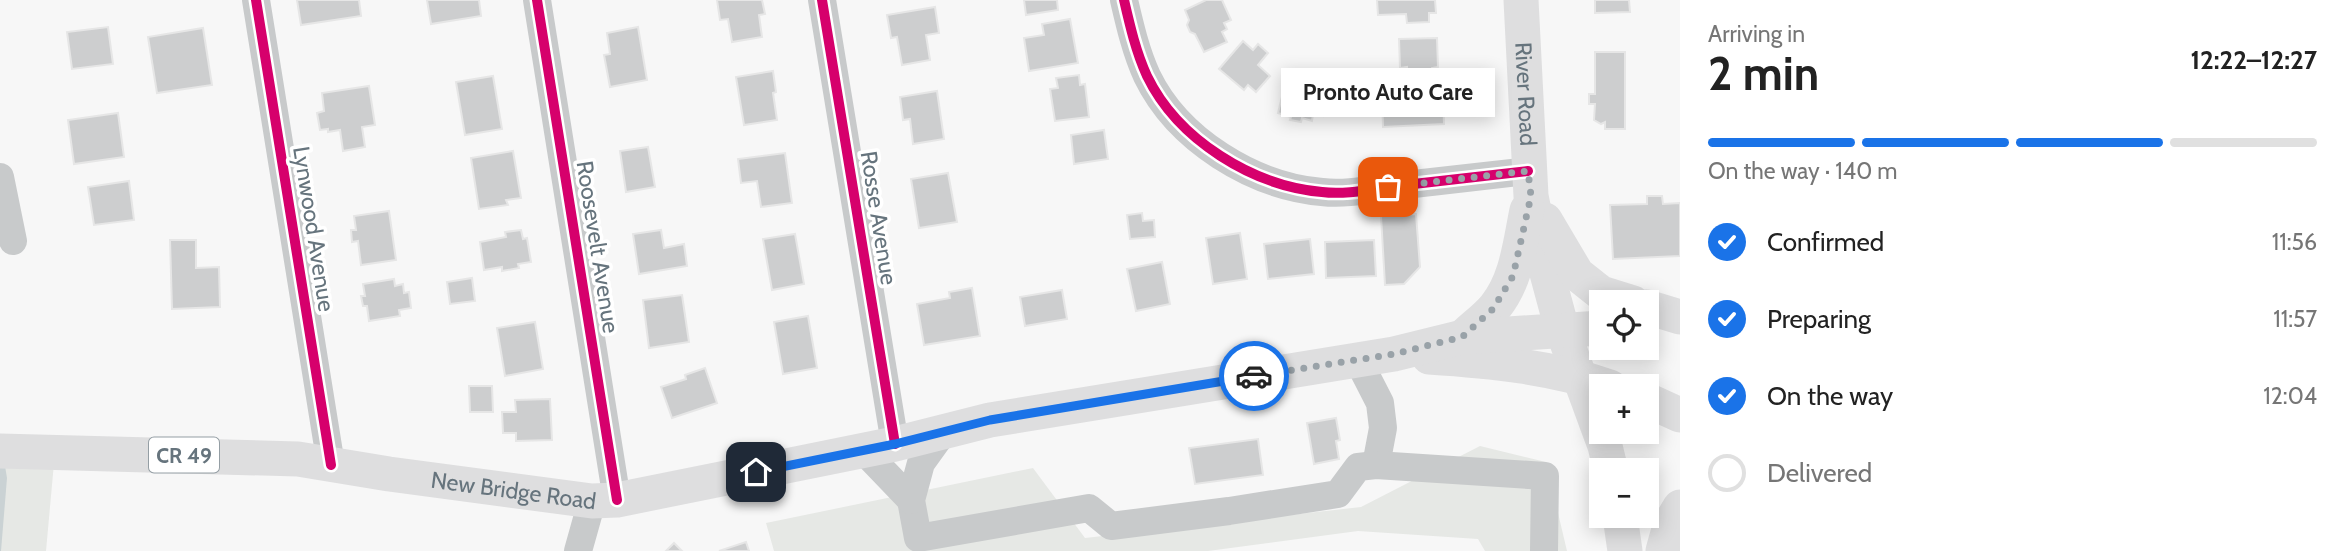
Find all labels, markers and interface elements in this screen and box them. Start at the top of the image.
text: Arriving in [1708,20,1805,48]
street label: River Road [1509,41,1542,146]
text: 12:22–12:27 [2191,44,2317,76]
text: 2 min [1708,46,1819,102]
callout: Pronto Auto Care [1281,68,1495,117]
text: Pronto Auto Care [1303,78,1473,106]
street label: Lynwood Avenue [287,144,341,314]
street label: Rosse Avenue [855,149,903,287]
pin [1358,157,1418,217]
text: On the way · 140 m [1708,157,1898,185]
street label: Roosevelt Avenue [571,159,625,335]
icon: bag [1369,168,1407,206]
icon: check [1708,223,1746,261]
text: Confirmed [1767,226,1884,258]
text: 11:56 [2272,228,2317,256]
map controls [1589,290,1659,528]
button: locate [1589,290,1659,360]
icon: check [1708,300,1746,338]
text: Preparing [1767,303,1871,335]
text: 11:57 [2273,305,2317,333]
courier [1219,341,1289,411]
icon: car [1235,357,1273,395]
button: + [1589,374,1659,444]
icon: check [1708,377,1746,415]
text: On the way [1767,380,1893,412]
text: 12:04 [2263,382,2317,410]
road number: CR 49 [149,438,219,472]
pin [726,442,786,502]
icon: home [737,453,775,491]
text: Delivered [1767,457,1872,489]
button: − [1589,458,1659,528]
street label: New Bridge Road [429,466,598,515]

